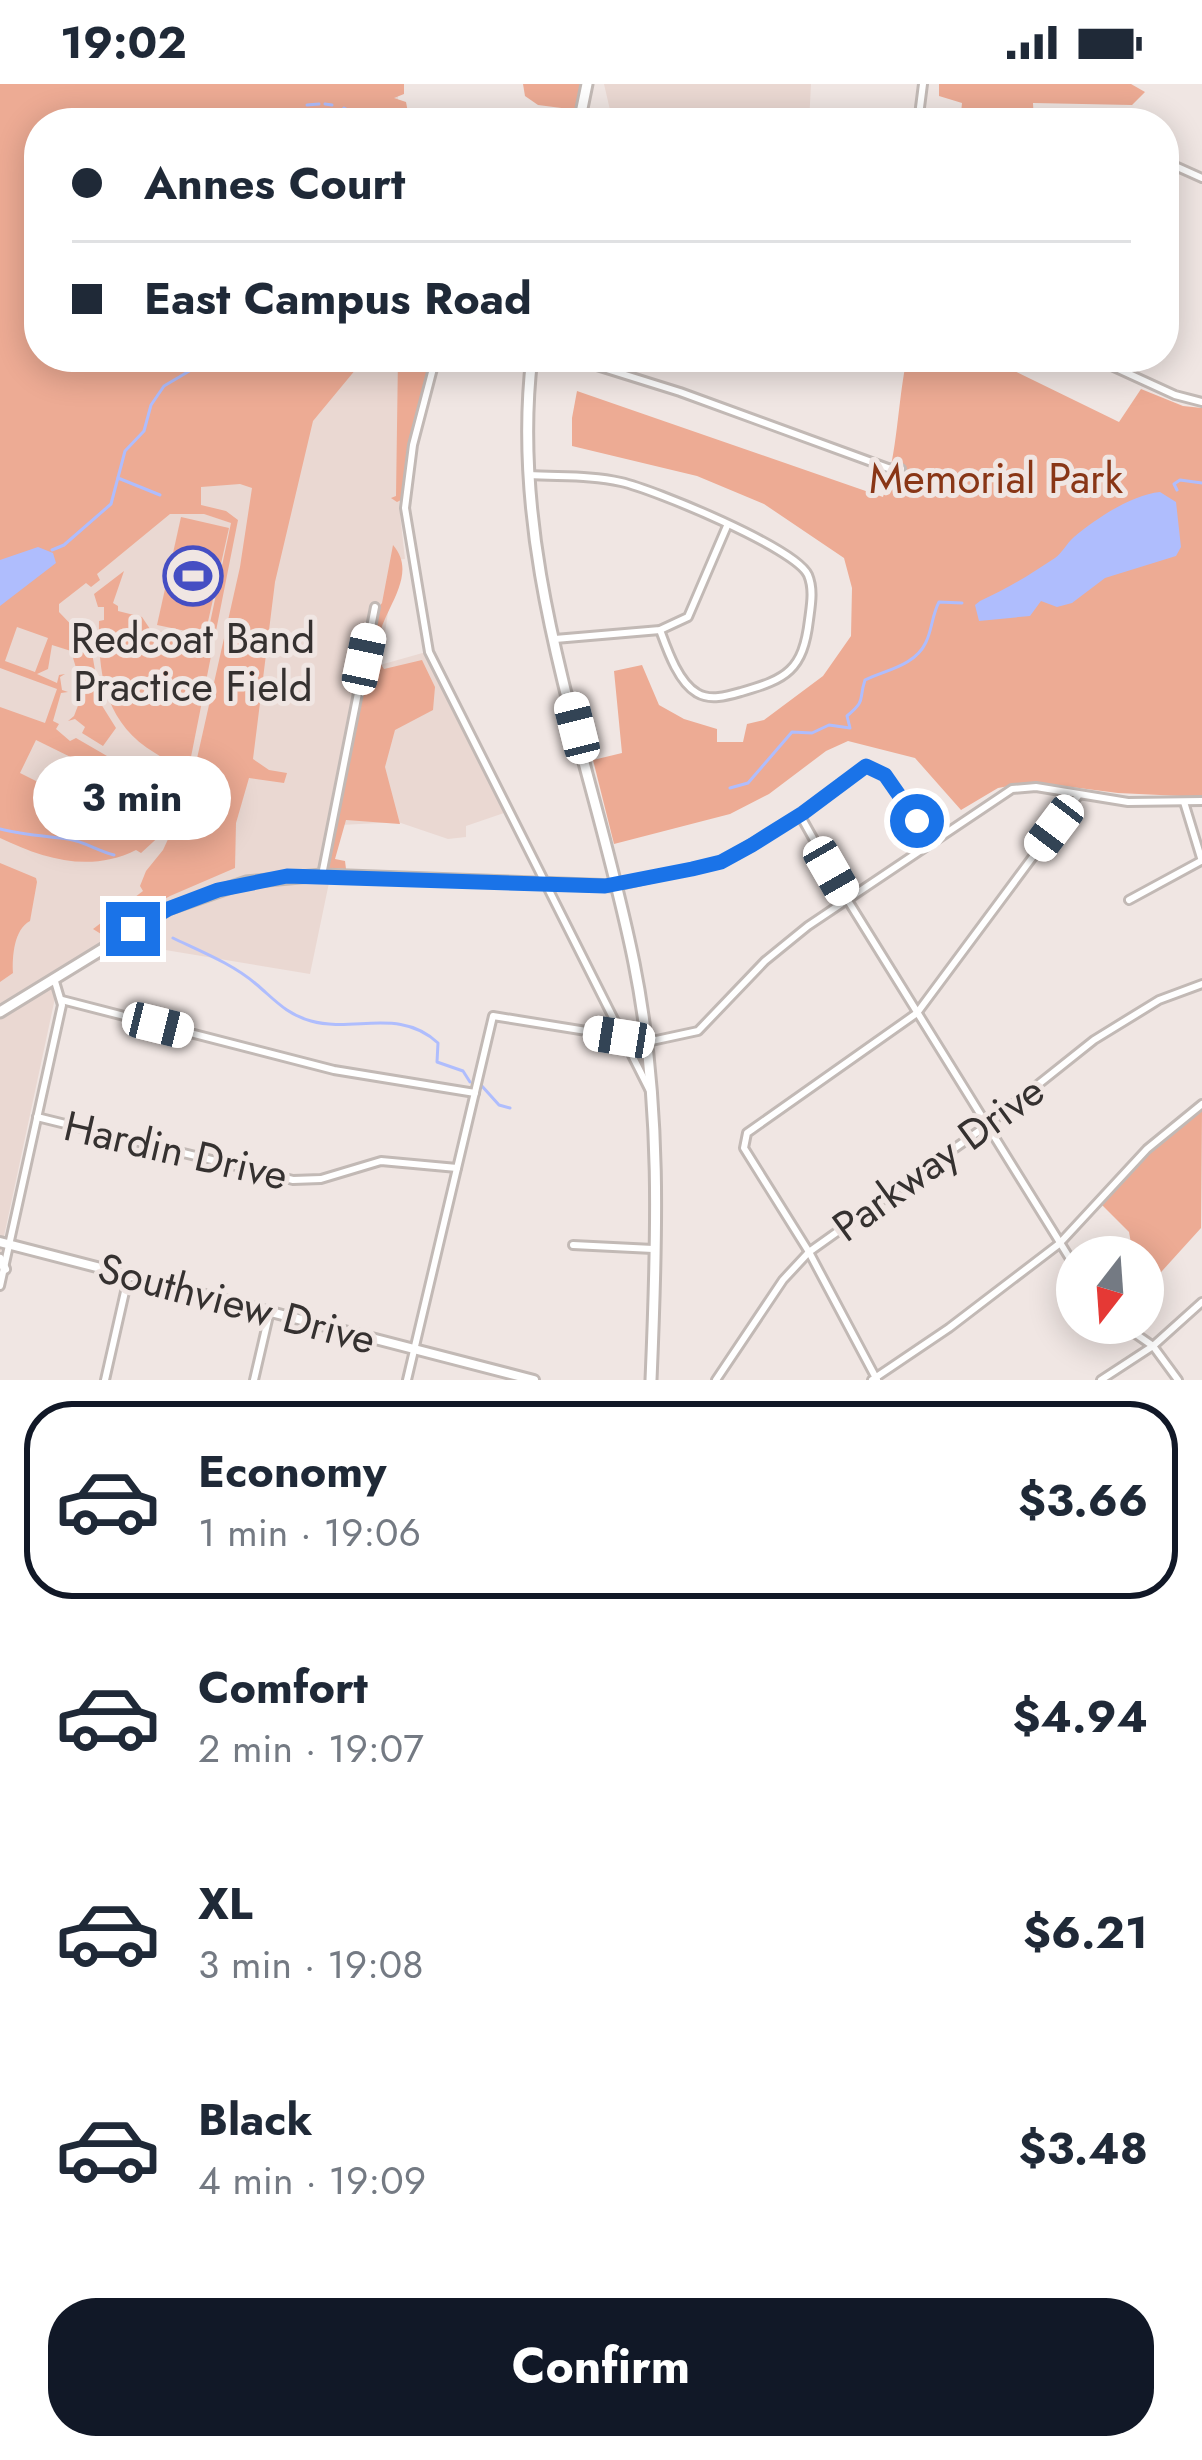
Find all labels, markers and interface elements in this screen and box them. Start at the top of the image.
text: 19:02 [60,10,187,75]
text: Annes Court [144,151,405,216]
text: East Campus Road [144,266,532,331]
park label: Memorial Park [869,448,1124,509]
sports icon: Redcoat Band Practice Field [162,545,224,607]
place label: Redcoat Band Practice Field [71,608,315,717]
car [339,620,389,698]
car [551,689,603,767]
callout: 3 min [34,755,232,839]
text: 3 min [81,769,183,826]
car [1018,788,1090,868]
route start [890,794,944,848]
car [797,831,865,911]
route end [106,902,160,956]
car [119,999,197,1051]
car [581,1014,657,1060]
street label: Parkway Drive [820,1061,1057,1256]
street label: Hardin Drive [58,1095,294,1206]
north arrow [1056,1236,1164,1344]
map controls [1056,1236,1164,1344]
street label: Southview Drive [91,1237,382,1370]
text: Economy [198,1439,386,1504]
icon: car [54,1446,162,1554]
text: $3.66 [1018,1468,1148,1533]
text: 1 min · 19:06 [198,1504,421,1561]
text: Comfort [198,1655,368,1720]
icon: car [54,1662,162,1770]
text: $4.94 [1013,1684,1148,1749]
text: 2 min · 19:07 [198,1720,424,1777]
text: XL [198,1871,253,1936]
icon: car [54,1878,162,1986]
text: $6.21 [1023,1900,1148,1965]
text: 3 min · 19:08 [198,1936,424,1993]
text: Black [198,2087,312,2152]
icon: car [54,2094,162,2202]
text: $3.48 [1019,2116,1148,2181]
text: 4 min · 19:09 [198,2152,426,2209]
button: Confirm [48,2298,1154,2436]

